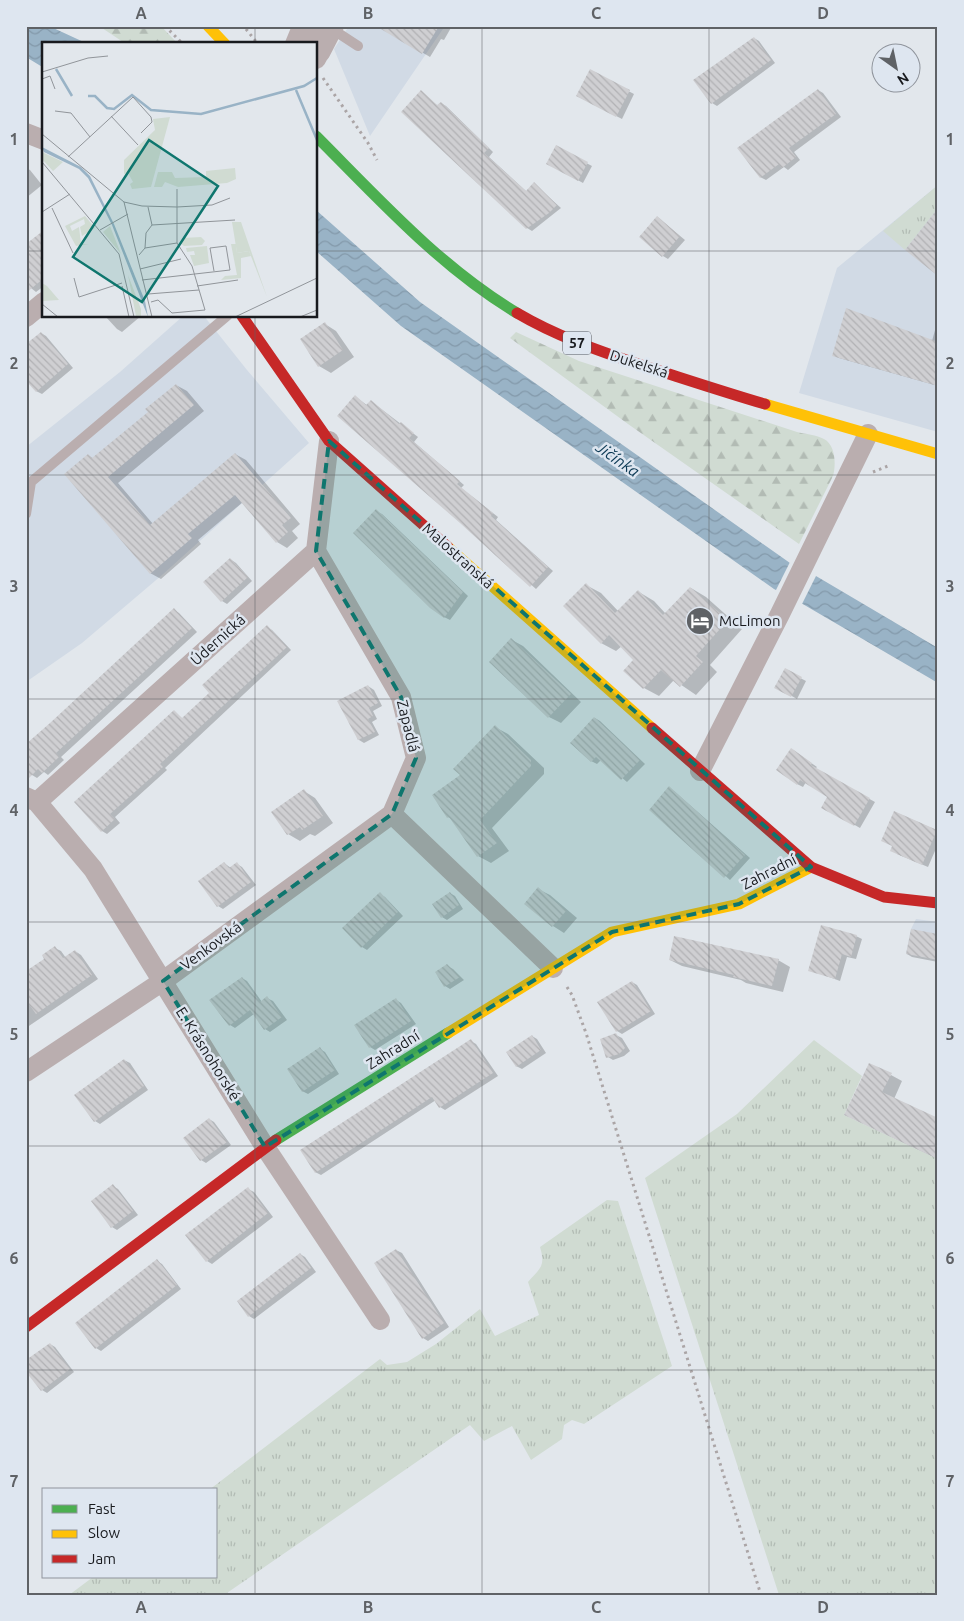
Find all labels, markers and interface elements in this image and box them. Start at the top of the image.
text: A [135,4,147,22]
text: B [363,4,373,22]
text: C [591,4,601,22]
text: D [817,4,829,22]
inset map [42,42,318,318]
north arrow [872,42,922,92]
text: N [894,69,912,88]
text: 1 [9,130,19,148]
text: 1 [945,130,955,148]
road number: 57 [563,332,591,354]
street label: Dukelská [608,346,671,381]
text: 2 [9,354,19,372]
text: 2 [945,354,955,372]
water label: Jičínka [592,437,643,480]
street label: Malostranská [419,519,497,592]
text: 3 [9,577,19,595]
text: 3 [945,577,955,595]
hotel icon: McLimon [685,606,715,636]
street label: Údernická [187,611,248,669]
place label: McLimon [719,612,781,629]
street label: Zapadlá [394,698,423,754]
text: 4 [9,801,19,819]
text: 4 [945,801,955,819]
street label: Zahradní [739,850,799,893]
street label: Venkovská [177,918,244,973]
street label: E. Krásnohorské [173,1004,244,1104]
text: 5 [9,1025,19,1043]
text: 5 [945,1025,955,1043]
street label: Zahradní [363,1027,423,1072]
text: 6 [9,1249,19,1267]
text: 6 [945,1249,955,1267]
text: 7 [9,1472,19,1490]
text: 7 [945,1472,955,1490]
legend [42,1488,218,1578]
text: Fast [88,1500,116,1517]
text: Slow [88,1524,121,1541]
text: Jam [88,1550,116,1567]
text: A [135,1598,147,1616]
text: B [363,1598,373,1616]
text: C [591,1598,601,1616]
text: D [817,1598,829,1616]

